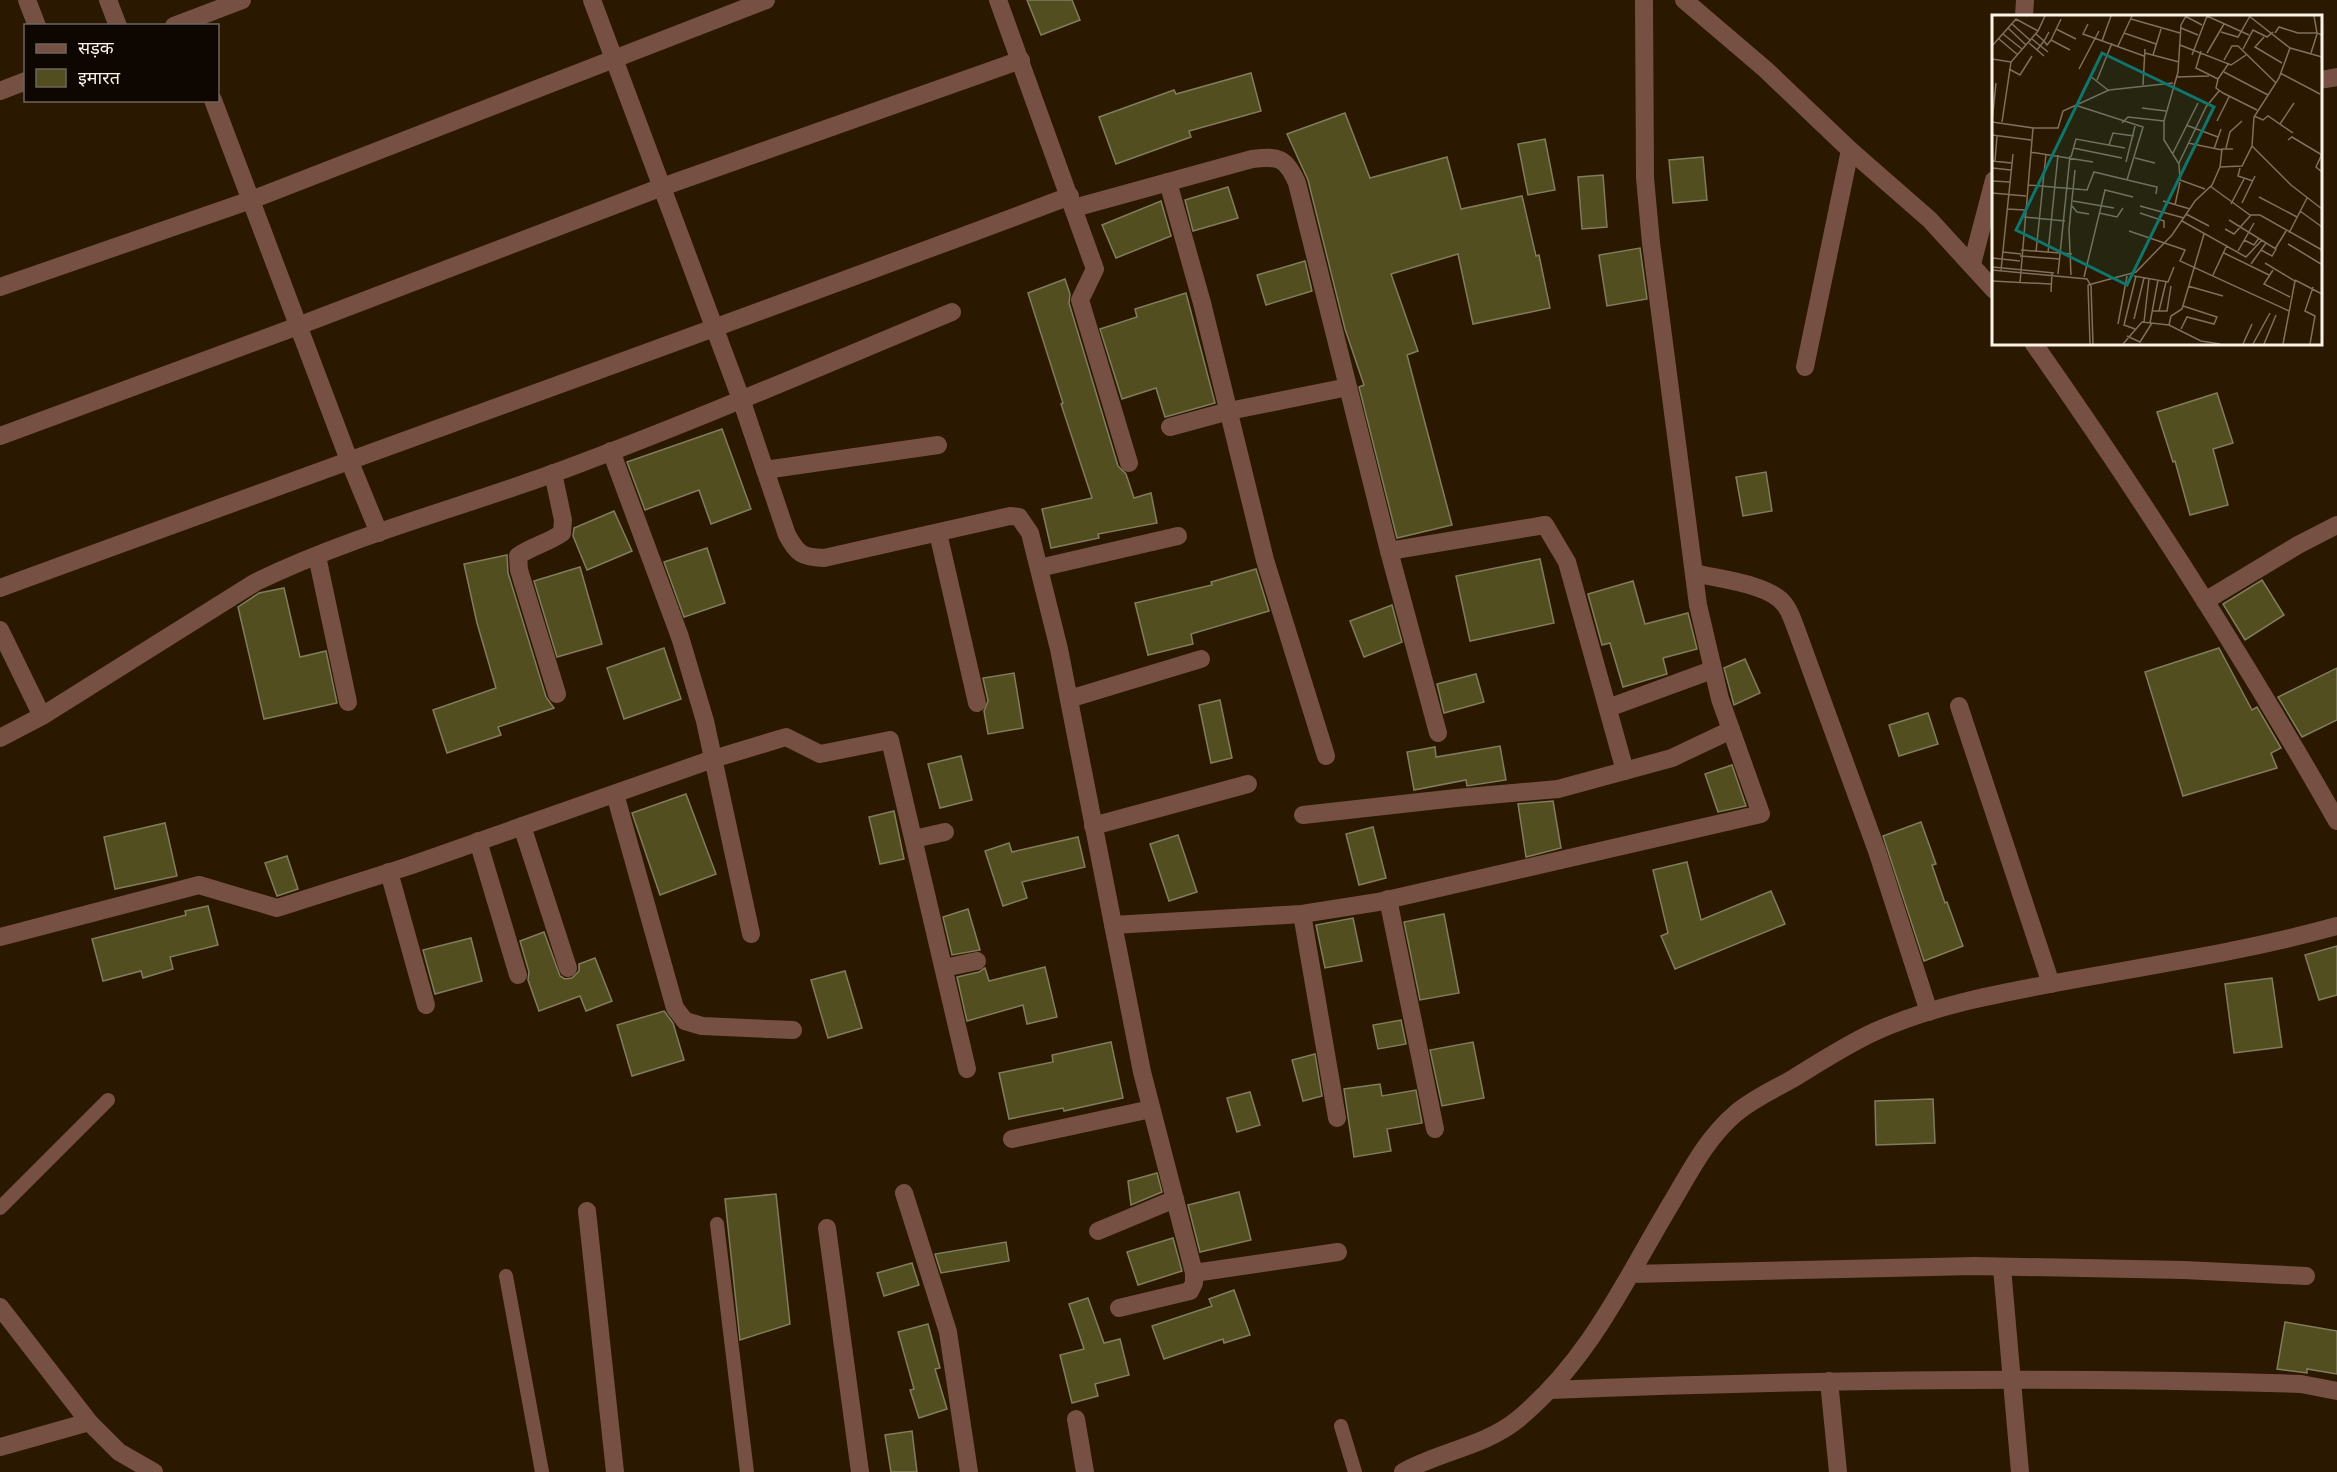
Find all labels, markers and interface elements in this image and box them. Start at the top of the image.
inset map [1992,15,2322,345]
legend [24,24,219,102]
text: सड़क [78,35,115,59]
text: इमारत [78,65,121,89]

